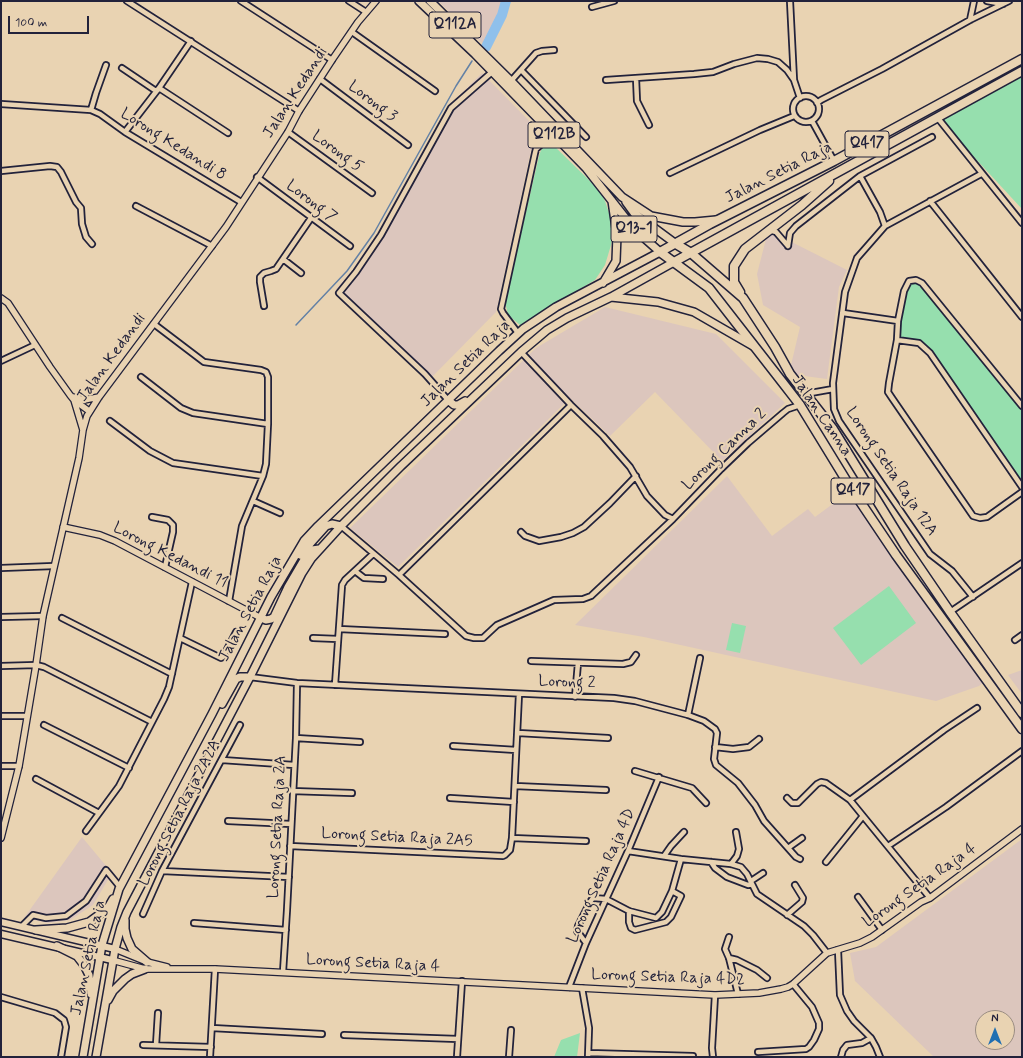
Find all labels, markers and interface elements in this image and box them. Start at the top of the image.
scale bar [10,8,91,34]
road number: Q112A [429,12,481,38]
text: 100 m [15,15,47,31]
street label: Jalan Kedandi [259,44,333,142]
street label: Lorong 3 [344,77,400,127]
street label: Lorong Kedandi 8 [117,105,229,185]
road number: Q112B [528,122,580,148]
street label: Lorong 5 [308,127,366,177]
road number: Q417 [845,131,889,157]
street label: Jalan Setia Raja [722,138,836,208]
street label: Lorong 7 [282,177,340,227]
road number: Q13-1 [611,216,657,242]
street label: Jalan Kedandi [74,310,150,406]
street label: Jalan Setia Raja [417,316,515,412]
street label: Jalan Canna [787,372,855,460]
street label: Lorong Setia Raja 12A [841,404,941,540]
street label: Lorong Canna 2 [679,405,771,495]
road number: Q417 [831,478,875,504]
street label: Lorong Kedandi 11 [109,519,231,593]
street label: Jalan Setia Raja [215,553,287,665]
street label: Lorong 2 [538,672,596,694]
street label: Lorong Setia Raja 2A2A [135,736,225,890]
street label: Lorong Setia Raja 2A [265,755,291,899]
street label: Lorong Setia Raja 4D [564,806,640,946]
street label: Lorong Setia Raja 2A5 [321,824,473,852]
street label: Lorong Setia Raja 4 [860,840,980,932]
street label: Jalan Setia Raja [67,899,111,1017]
street label: Lorong Setia Raja 4 [305,951,441,977]
street label: Lorong Setia Raja 4D2 [591,966,745,990]
north arrow [975,1010,1015,1050]
text: N [991,1012,999,1026]

